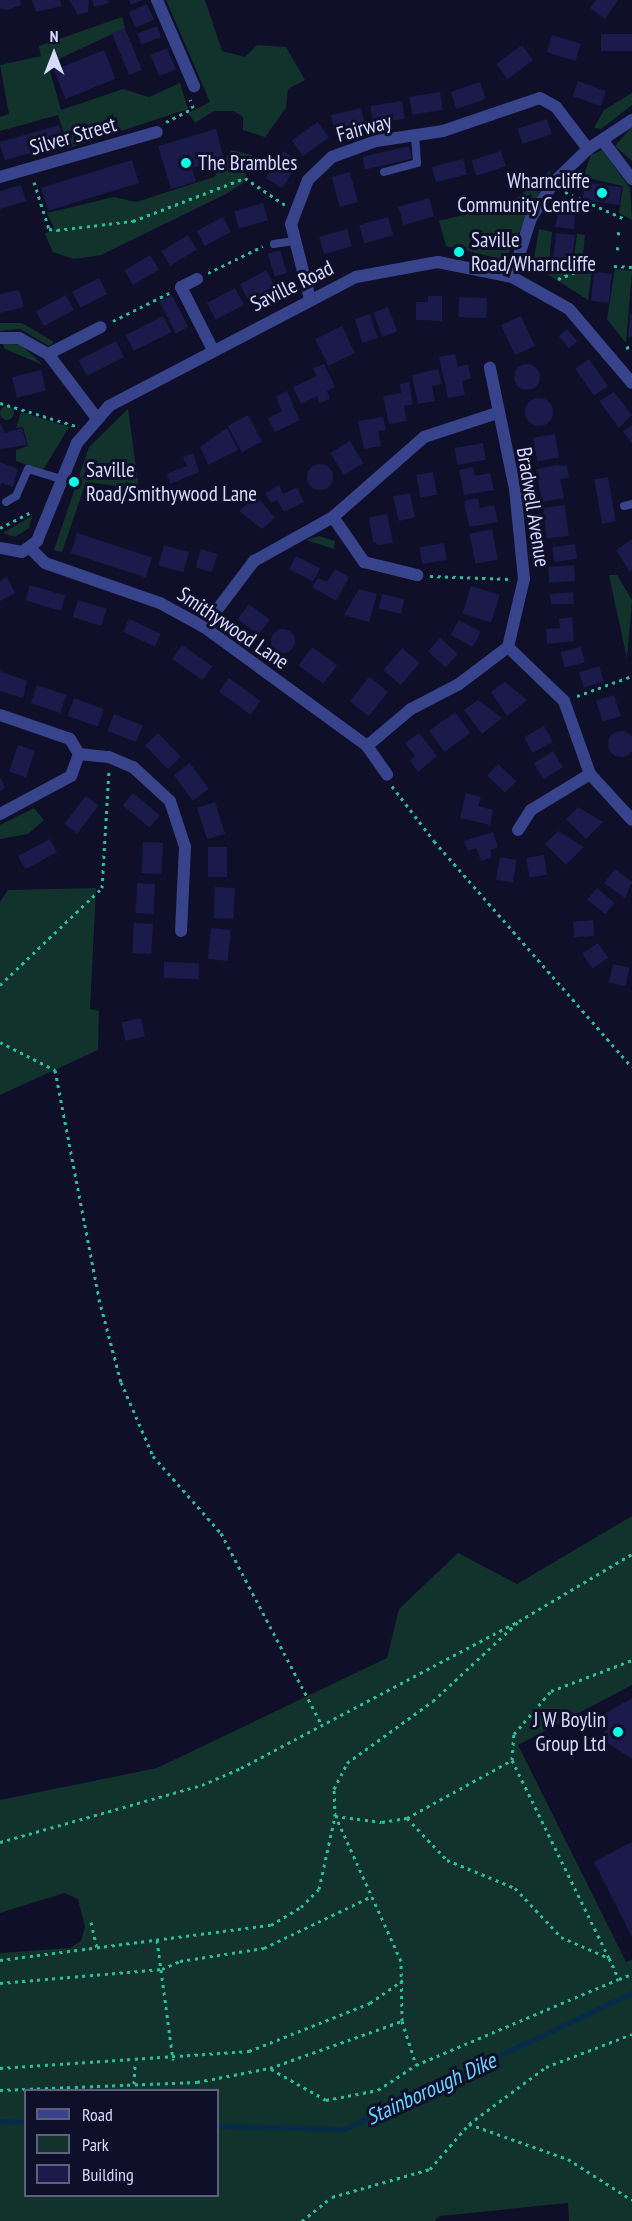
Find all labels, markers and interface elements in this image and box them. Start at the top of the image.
north arrow [24,24,84,84]
text: N [50,26,58,46]
street label: Fairway [334,109,394,147]
street label: Silver Street [27,112,119,160]
place label: The Brambles [198,150,297,176]
marker: The Brambles [179,156,193,170]
place label: Wharncliffe Community Centre [457,168,590,218]
marker: Wharncliffe Community Centre [595,186,609,200]
place label: Saville Road/Wharncliffe [471,227,596,277]
marker: Saville Road/Wharncliffe [452,245,466,259]
street label: Saville Road [247,255,337,317]
street label: Bradwell Avenue [511,445,555,569]
place label: Saville Road/Smithywood Lane [86,457,257,507]
marker: Saville Road/Smithywood Lane [67,475,81,489]
street label: Smithywood Lane [173,582,293,674]
place label: J W Boylin Group Ltd [533,1707,606,1757]
marker: J W Boylin Group Ltd [611,1725,625,1739]
water label: Stainborough Dike [362,2047,500,2131]
legend [24,2089,219,2197]
text: Road [82,2103,113,2126]
text: Park [82,2133,109,2156]
text: Building [82,2163,134,2186]

